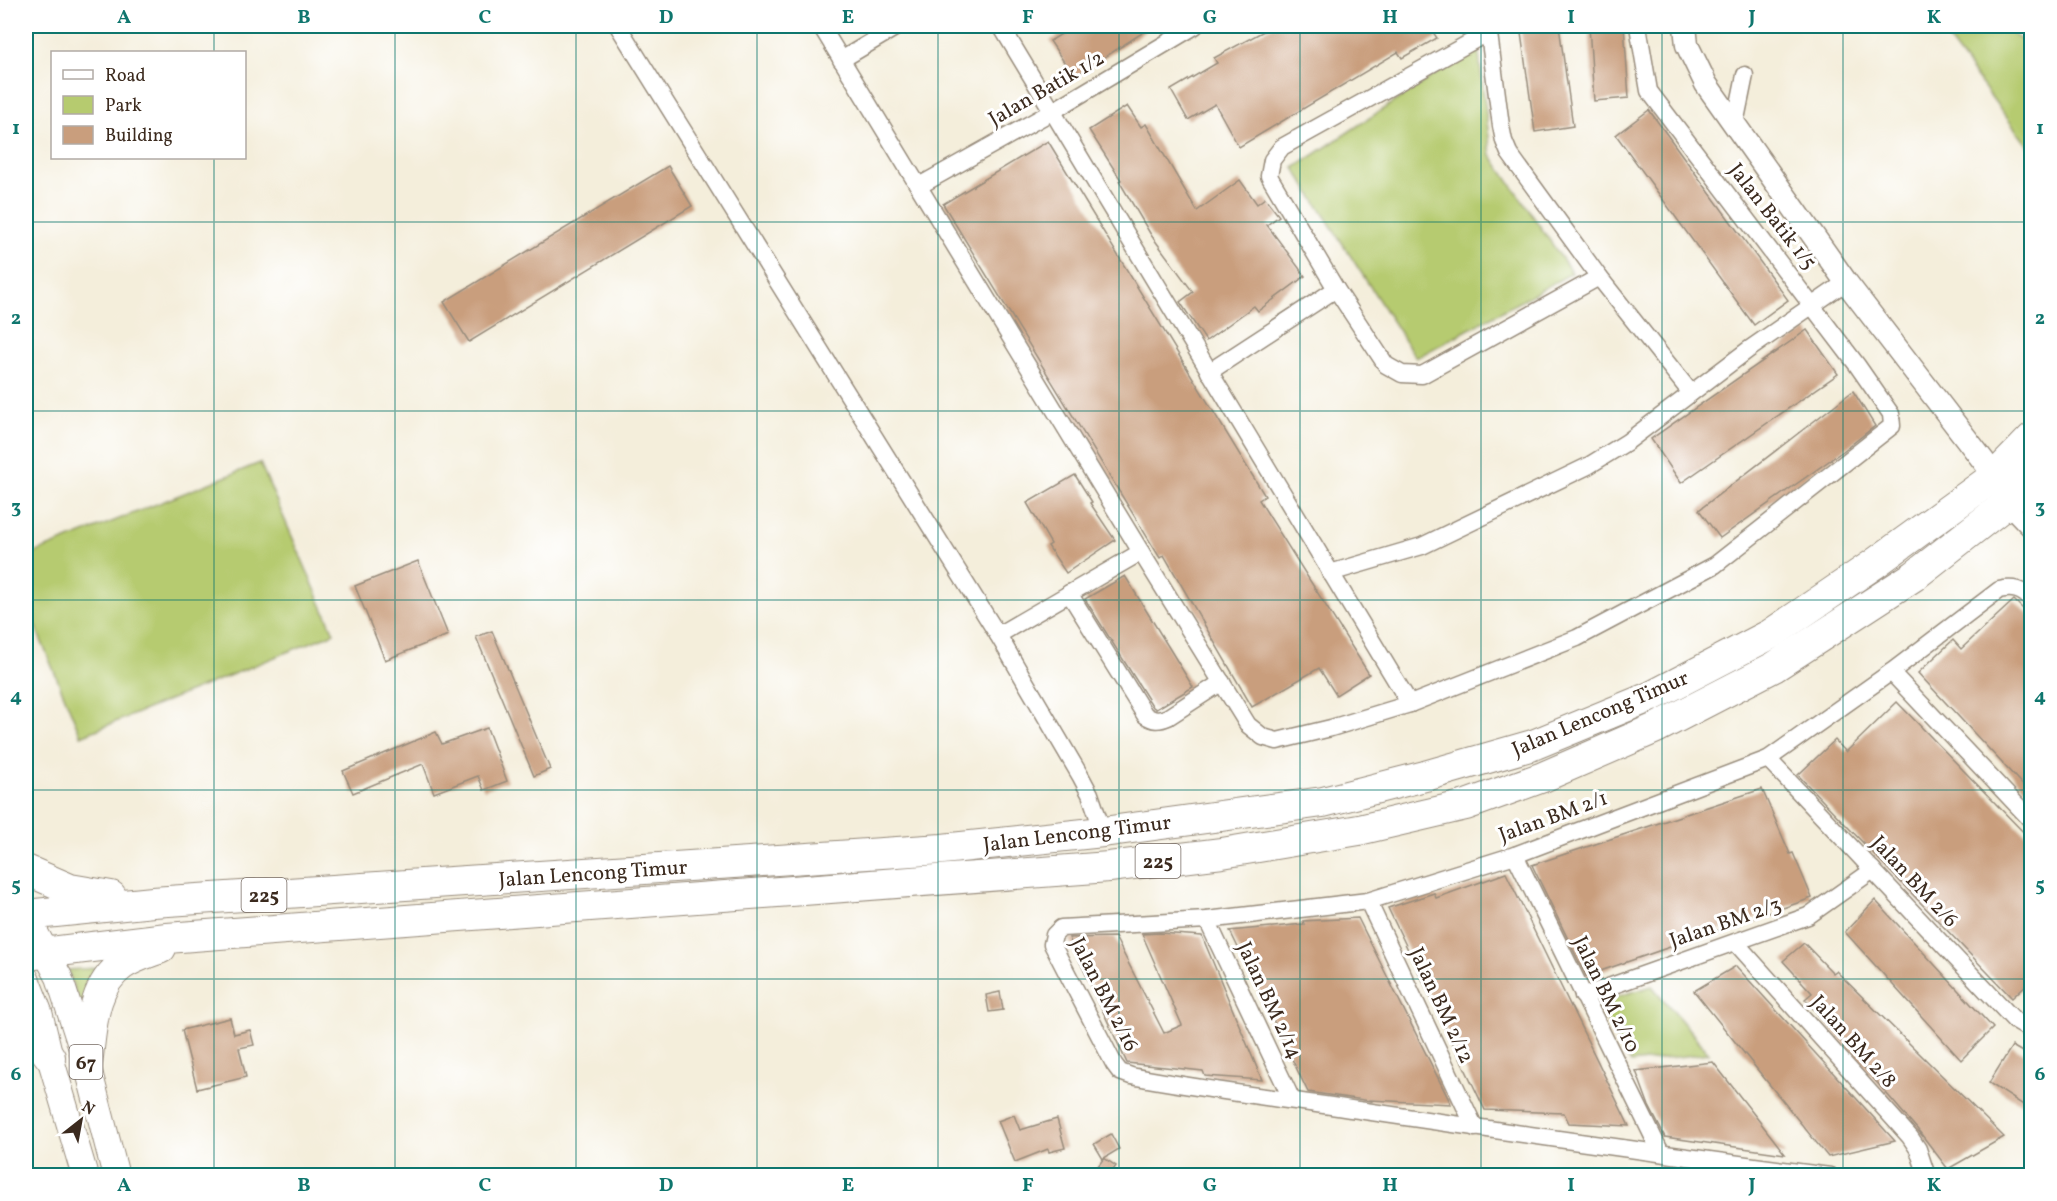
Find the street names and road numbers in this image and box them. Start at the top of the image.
street label: Jalan Batik 1/2 [983,44,1110,134]
street label: Jalan Batik 1/5 [1721,158,1823,276]
street label: Jalan Lencong Timur [1508,664,1694,765]
street label: Jalan BM 2/1 [1495,784,1612,851]
street label: Jalan Lencong Timur [981,809,1173,860]
street label: Jalan BM 2/6 [1864,830,1964,934]
road number: 225 [1136,844,1180,878]
street label: Jalan Lencong Timur [498,853,689,896]
road number: 225 [242,878,286,912]
street label: Jalan BM 2/3 [1666,891,1785,956]
street label: Jalan BM 2/10 [1565,931,1646,1058]
street label: Jalan BM 2/16 [1062,933,1145,1057]
street label: Jalan BM 2/14 [1229,937,1309,1064]
street label: Jalan BM 2/12 [1401,943,1480,1068]
street label: Jalan BM 2/8 [1803,989,1903,1095]
road number: 67 [70,1045,103,1079]

